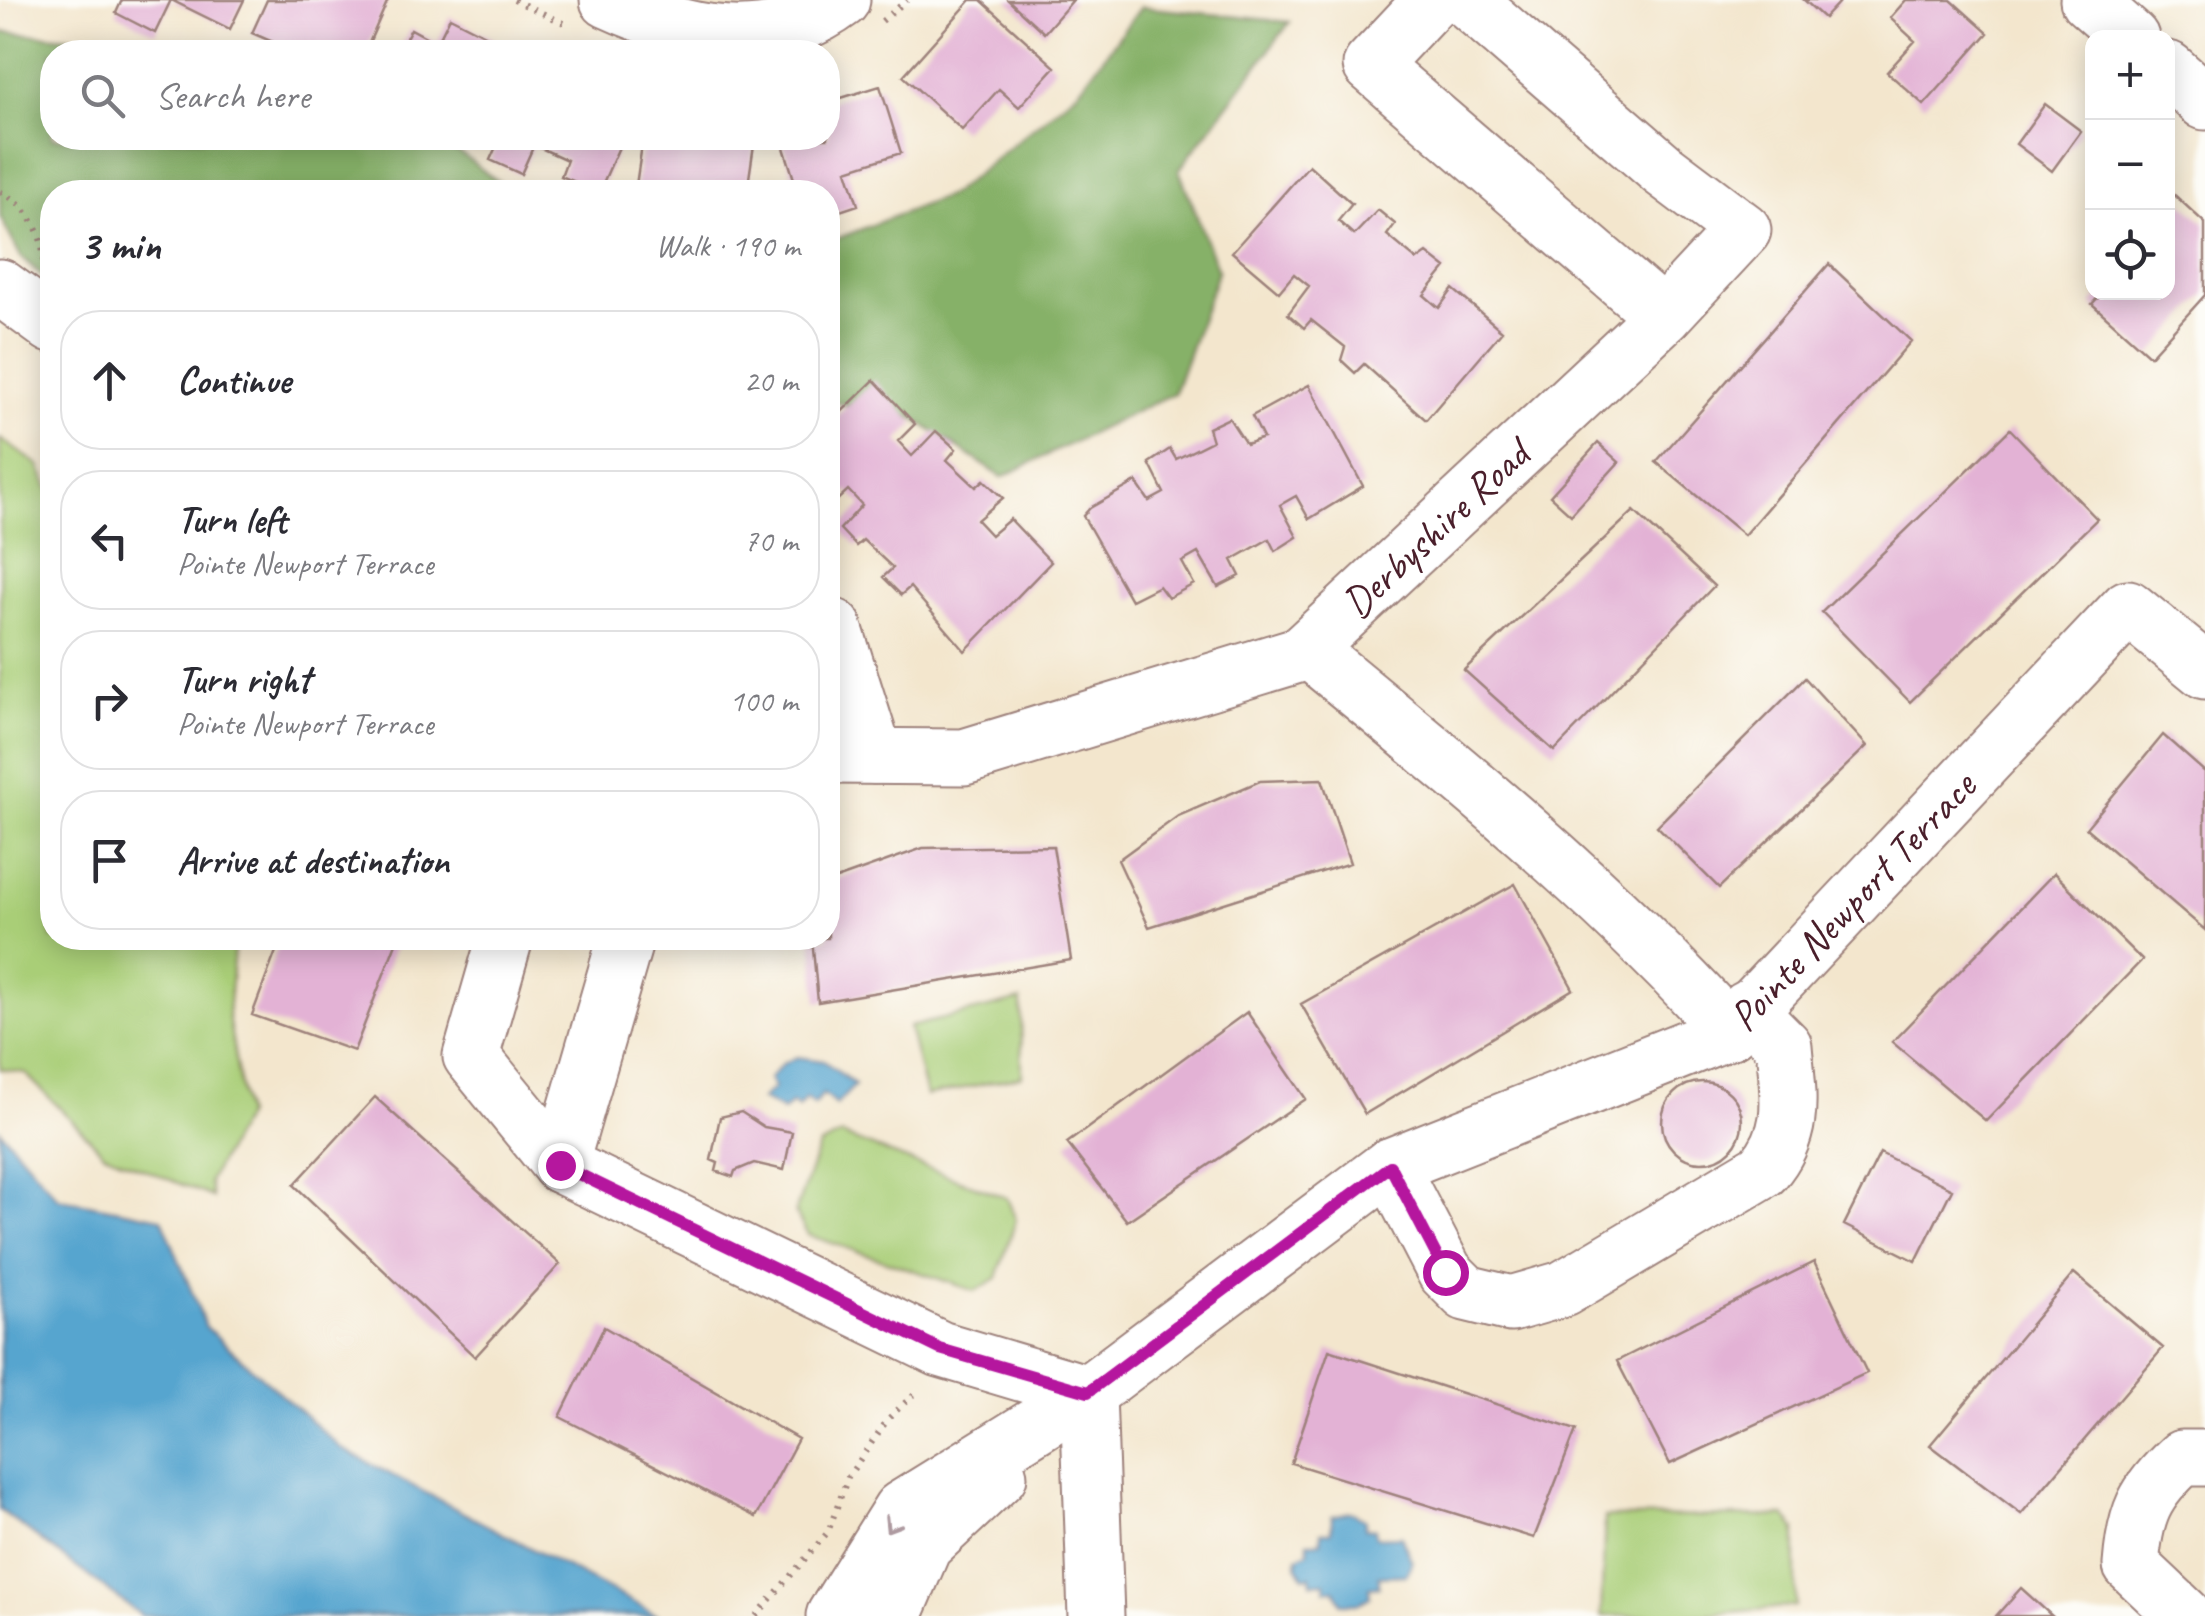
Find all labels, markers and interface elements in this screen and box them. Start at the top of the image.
map controls [2085,30,2175,300]
button: + [2085,30,2175,120]
search box [40,40,840,150]
icon: search [75,68,130,123]
text: Search here [155,72,310,119]
button: − [2085,120,2175,210]
button: locate [2085,210,2175,300]
text: 3 min [80,219,160,272]
text: Walk · 190 m [656,225,800,266]
icon: ahead [82,353,137,408]
text: Continue [177,357,291,404]
text: 20 m [744,360,798,401]
street label: Derbyshire Road [1331,424,1545,629]
text: Turn left [177,496,287,543]
icon: left [82,513,137,568]
text: 70 m [744,520,798,561]
text: Pointe Newport Terrace [177,543,433,584]
text: Turn right [177,656,311,703]
icon: right [82,673,137,728]
text: 100 m [729,680,798,721]
text: Pointe Newport Terrace [177,703,433,744]
street label: Pointe Newport Terrace [1717,759,1988,1042]
icon: arrive [82,833,137,888]
text: Arrive at destination [177,837,449,884]
route end [538,1143,584,1189]
route start [1423,1250,1469,1296]
one-way arrow [885,1514,904,1532]

